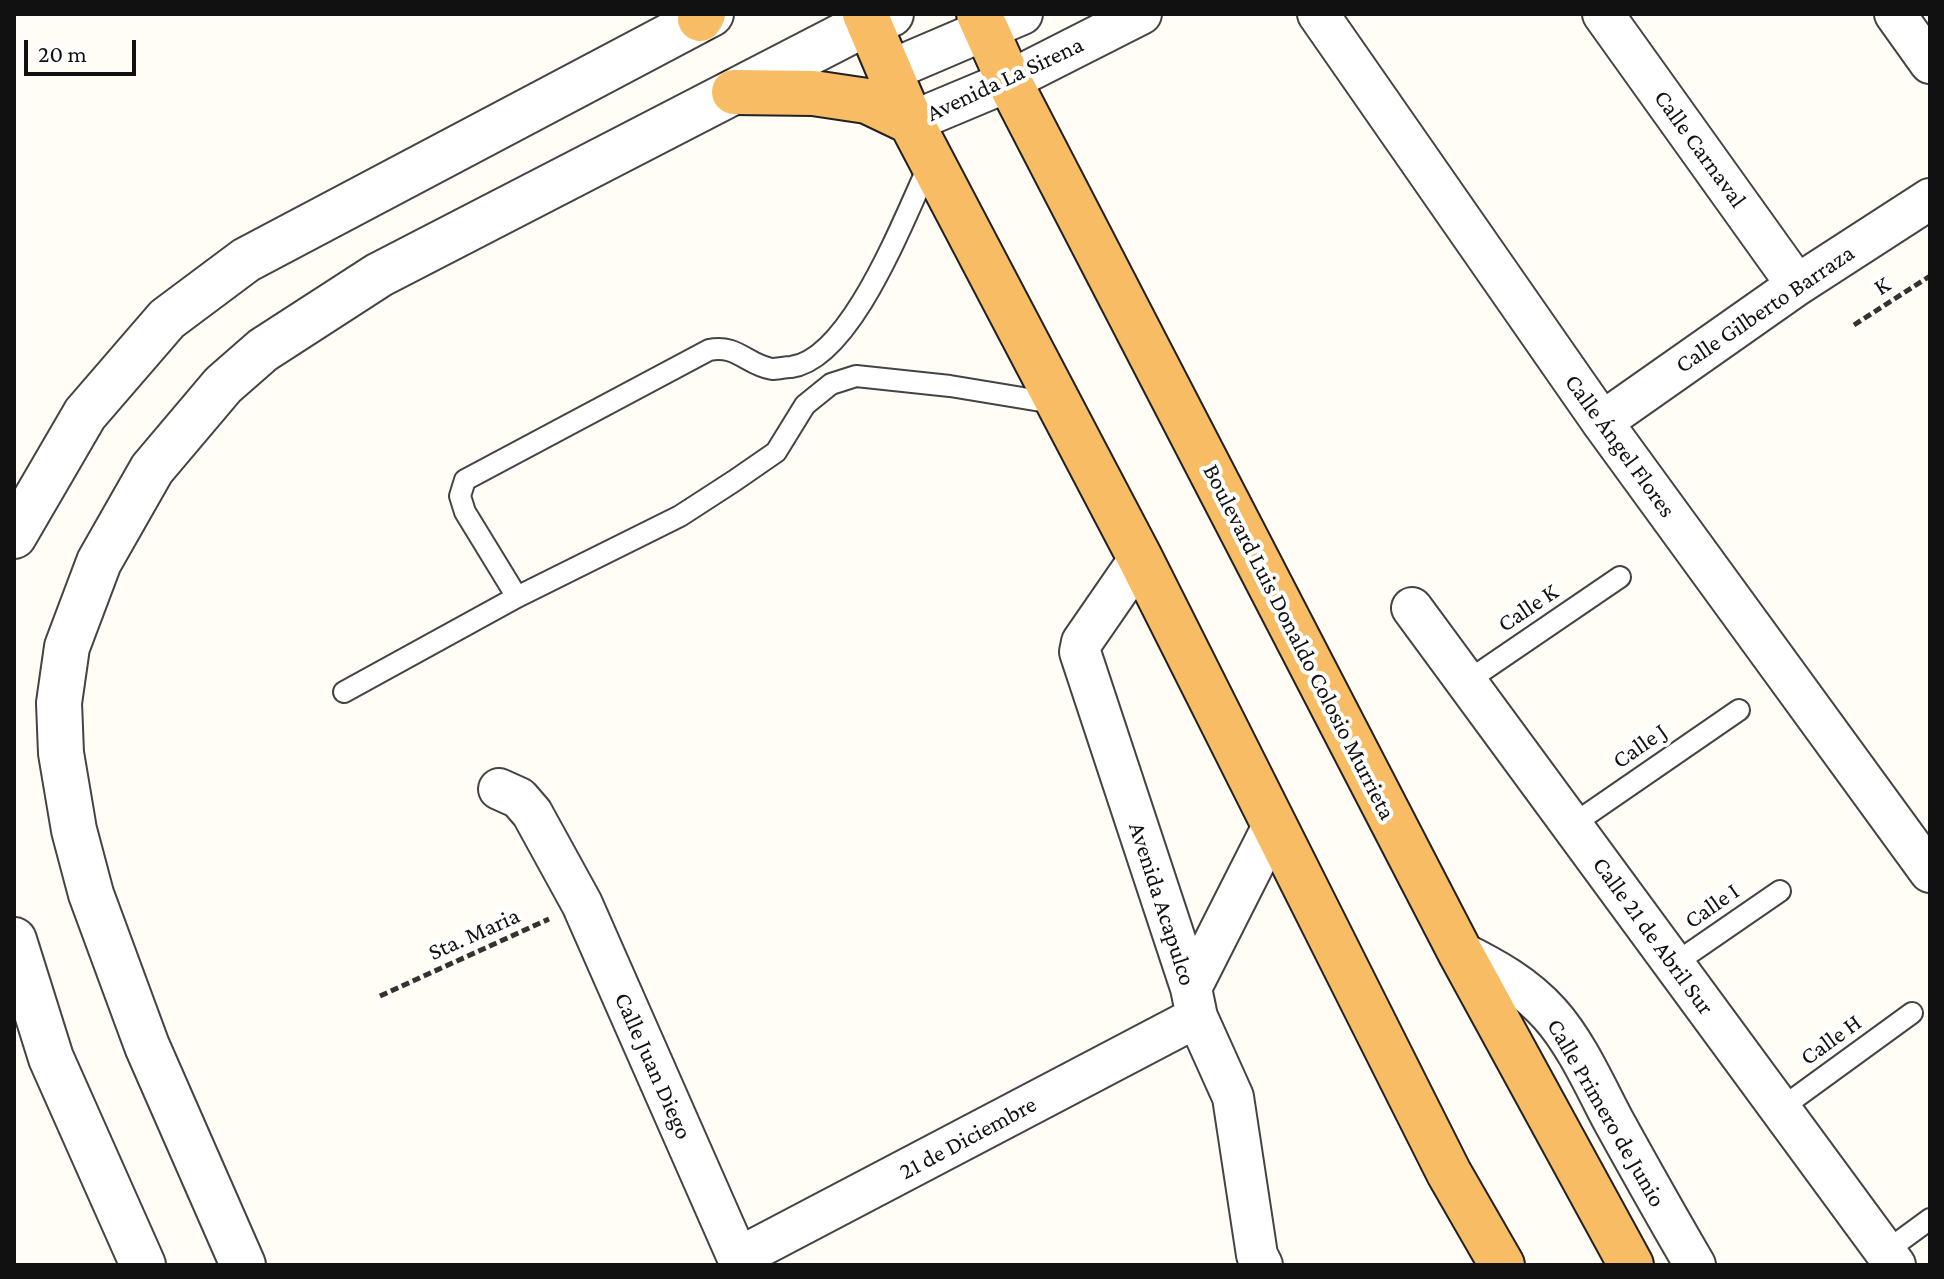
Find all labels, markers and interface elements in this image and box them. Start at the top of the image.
scale bar [28,24,140,74]
street label: Avenida La Sirena [922,30,1088,128]
text: 20 m [38,40,87,67]
street label: Calle Carnaval [1648,84,1752,214]
street label: Calle Gilberto Barraza [1670,239,1860,379]
street label: K [1868,270,1896,302]
street label: Calle Ángel Flores [1558,369,1682,523]
street label: Boulevard Luis Donaldo Colosio Murrieta [1196,459,1402,825]
street label: Calle K [1492,577,1564,639]
street label: Calle J [1607,717,1673,775]
street label: Avenida Acapulco [1122,819,1202,989]
street label: Calle 21 de Abril Sur [1586,851,1720,1021]
street label: Calle I [1679,877,1745,935]
street label: Sta. Maria [424,901,524,967]
street label: Calle Juan Diego [608,988,698,1144]
street label: Calle H [1795,1008,1867,1072]
street label: Calle Primero de Junio [1540,1014,1672,1212]
street label: 21 de Diciembre [895,1090,1041,1186]

